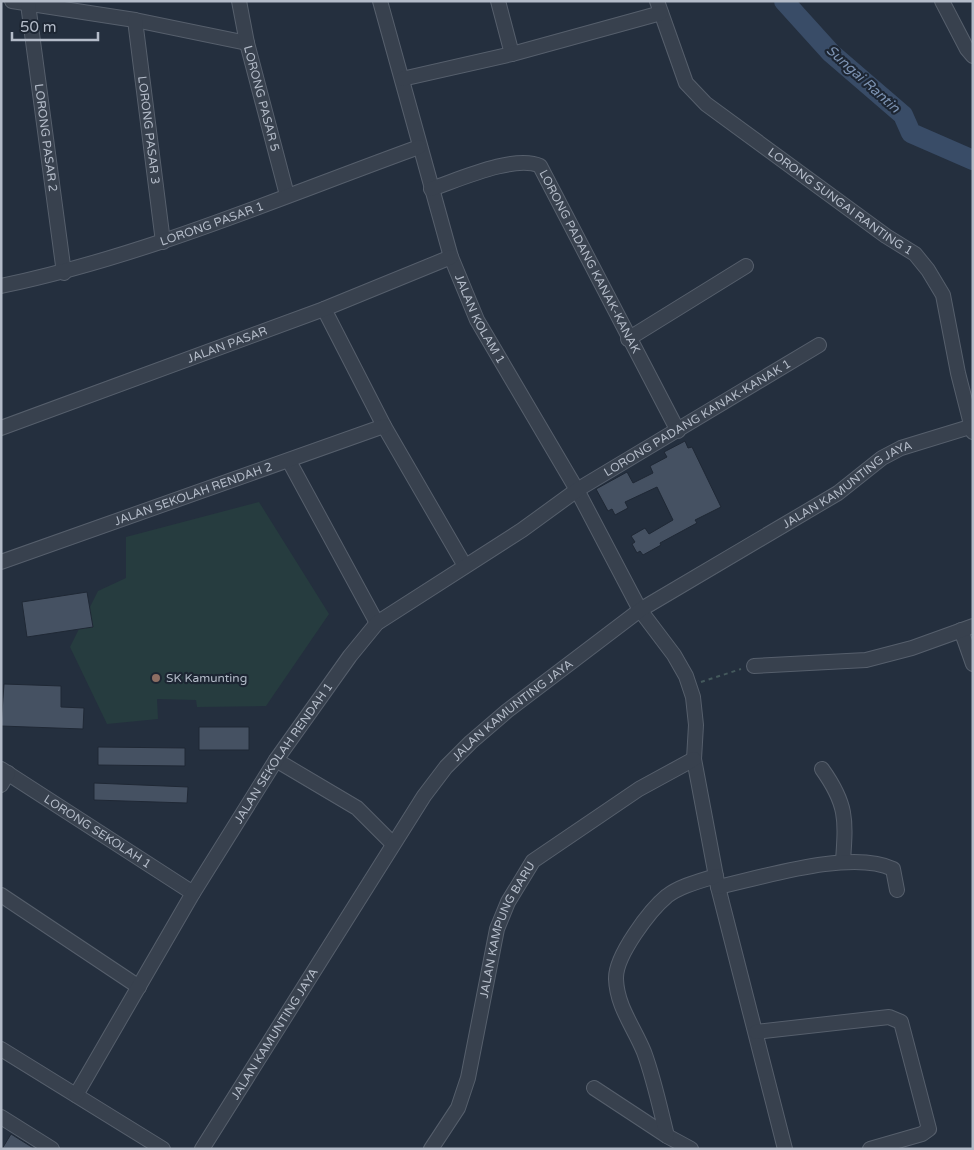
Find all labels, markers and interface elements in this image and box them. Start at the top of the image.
scale bar [12,10,99,42]
text: 50 m [20,18,57,36]
water label: Sungai Rantin [823,42,904,117]
street label: LORONG PASAR 5 [241,44,282,153]
street label: LORONG PASAR 3 [135,75,163,185]
street label: LORONG PASAR 2 [32,83,60,193]
street label: LORONG SUNGAI RANTING 1 [765,145,915,258]
street label: LORONG PADANG KANAK-KANAK [536,167,643,355]
street label: LORONG PASAR 1 [158,199,266,249]
street label: JALAN KOLAM 1 [452,272,508,366]
street label: JALAN PASAR [185,324,269,366]
street label: LORONG PADANG KANAK-KANAK 1 [601,357,793,479]
street label: JALAN KAMUNTING JAYA [780,438,914,531]
street label: JALAN SEKOLAH RENDAH 2 [112,459,274,528]
street label: JALAN KAMUNTING JAYA [449,656,576,764]
place label: SK Kamunting [166,671,247,685]
marker: SK Kamunting [150,672,162,684]
street label: JALAN SEKOLAH RENDAH 1 [231,680,336,826]
street label: LORONG SEKOLAH 1 [41,792,154,871]
street label: JALAN KAMPUNG BARU [477,859,538,999]
street label: JALAN KAMUNTING JAYA [228,966,321,1102]

